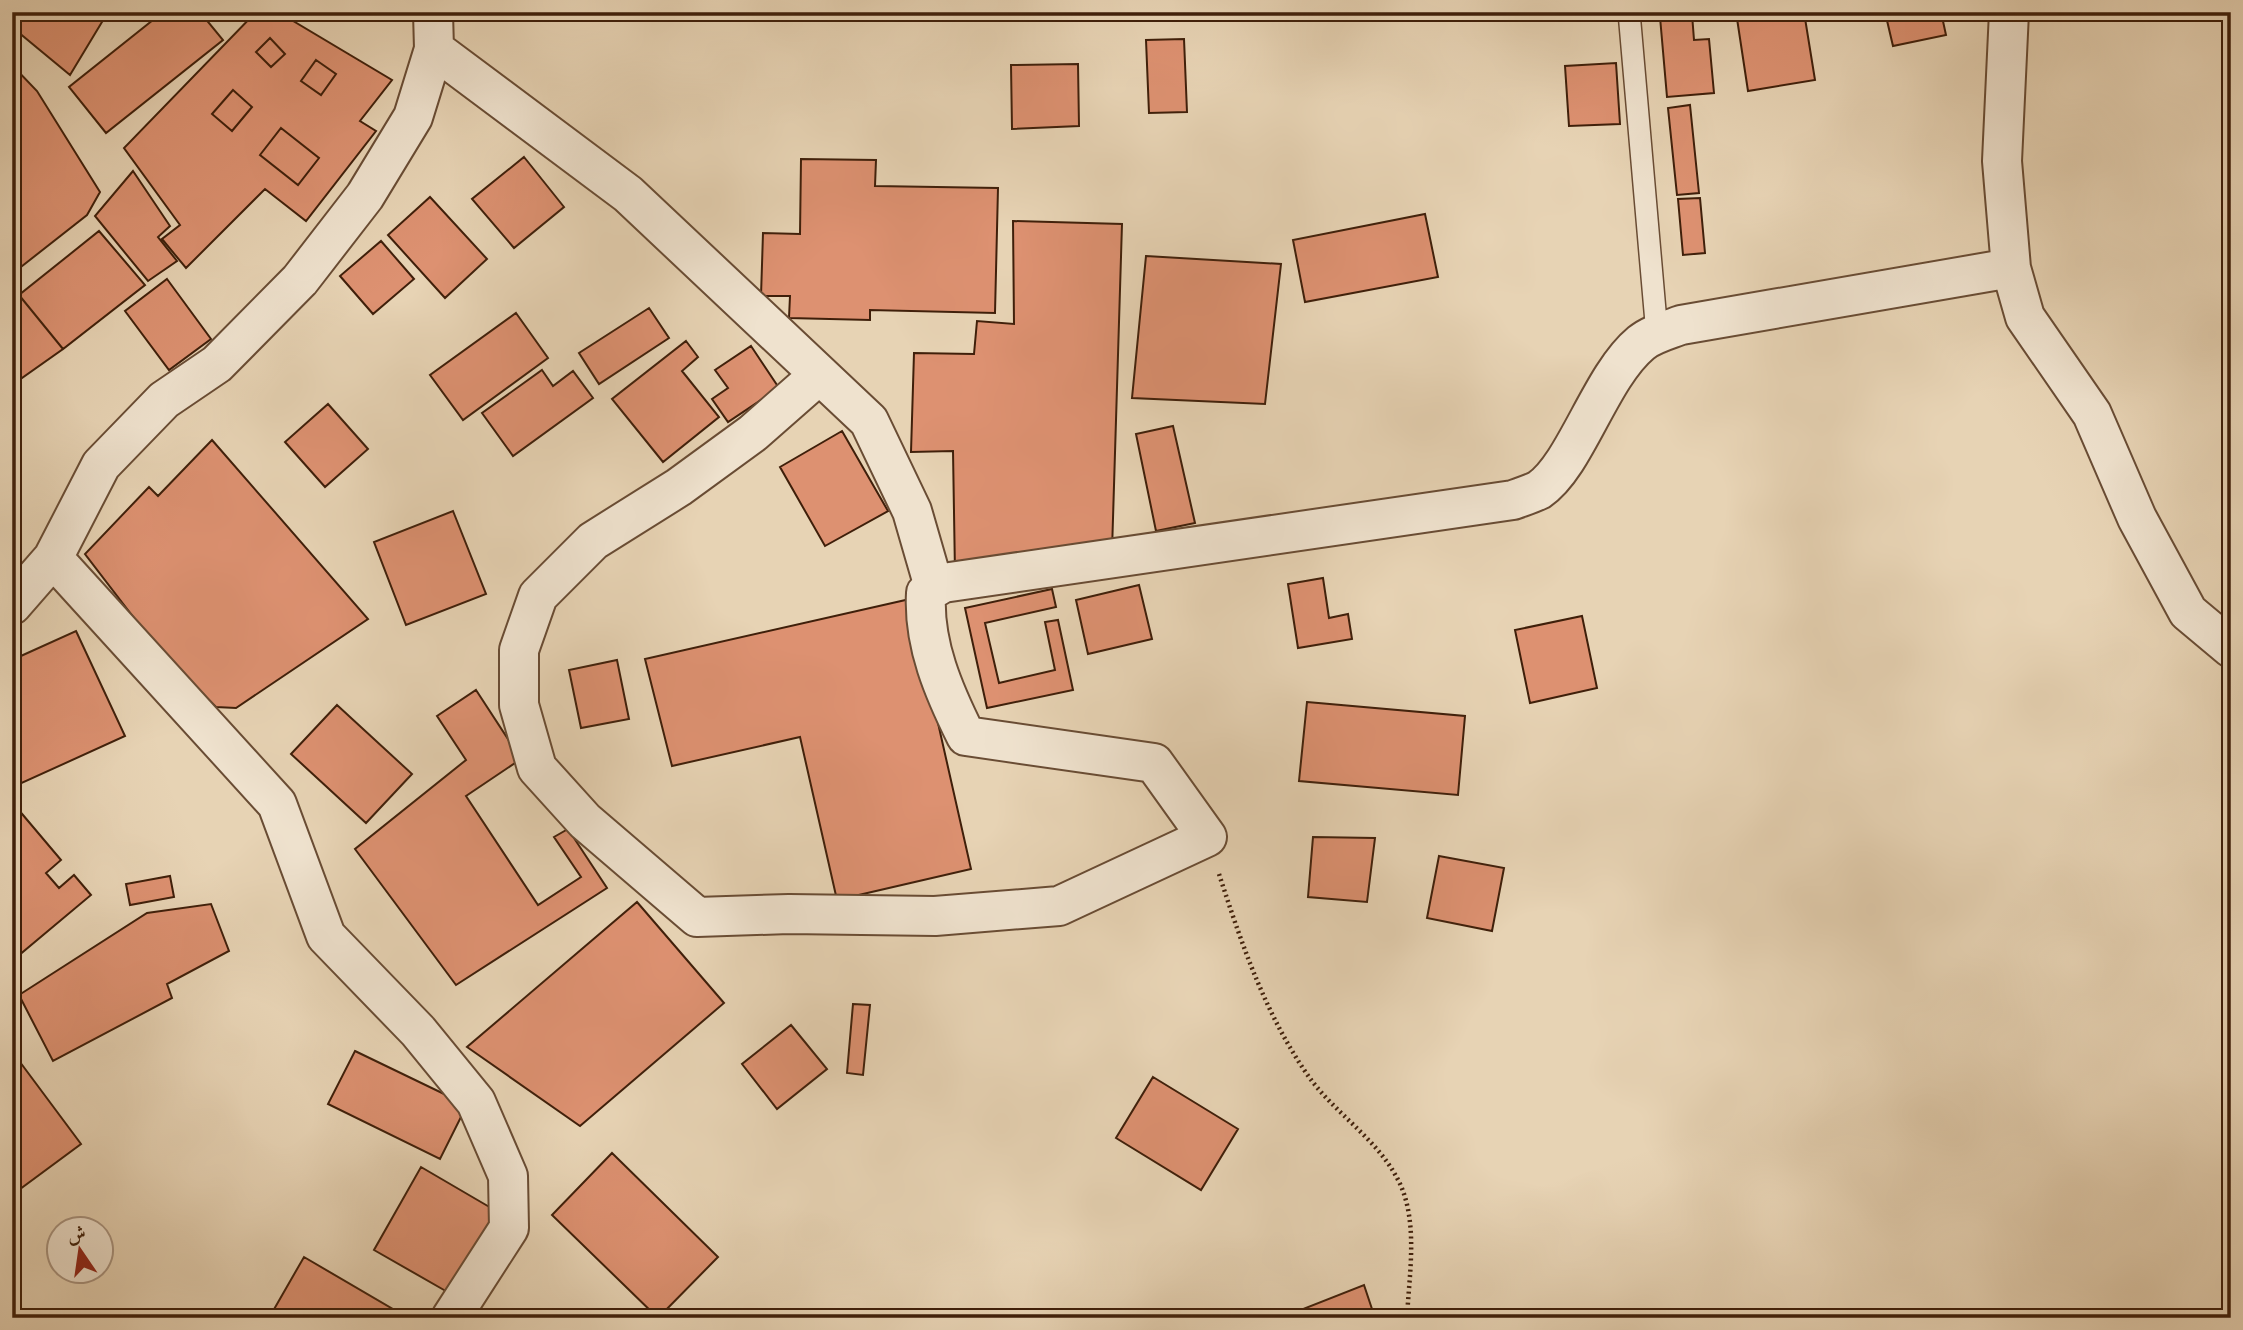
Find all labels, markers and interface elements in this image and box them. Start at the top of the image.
north arrow [46,1214,116,1284]
text: ش [65,1222,88,1247]

